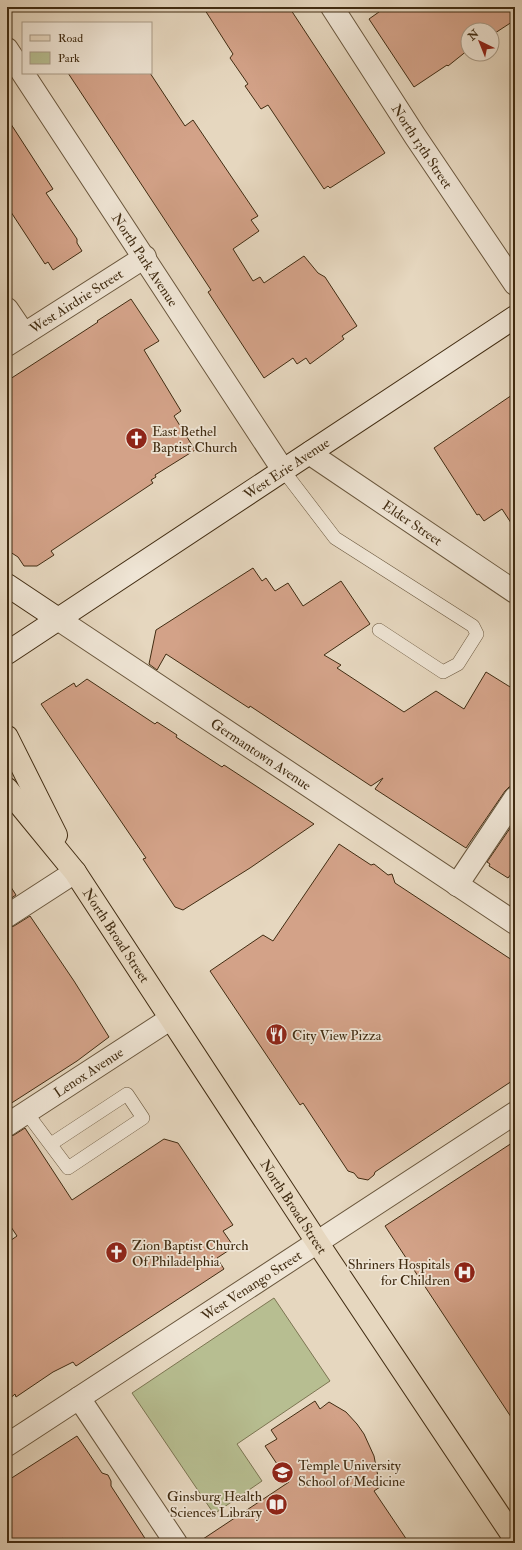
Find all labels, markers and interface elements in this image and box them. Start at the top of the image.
legend [22,22,152,74]
north arrow [460,22,500,62]
text: N [465,26,482,44]
text: Road [58,31,83,46]
text: Park [58,51,80,66]
street label: North 13th Street [388,101,457,192]
street label: North Park Avenue [108,210,182,310]
street label: West Airdrie Street [25,265,126,337]
place label: East Bethel Baptist Church [152,423,238,457]
church icon: East Bethel Baptist Church [123,426,149,452]
street label: West Erie Avenue [239,434,333,503]
street label: Elder Street [379,497,446,549]
street label: Germantown Avenue [208,715,315,794]
street label: North Broad Street [79,885,154,986]
restaurant icon: City View Pizza [263,1022,289,1048]
place label: City View Pizza [292,1027,382,1045]
street label: Lenox Avenue [50,1043,126,1101]
street label: North Broad Street [257,1156,331,1257]
place label: Zion Baptist Church Of Philadelphia [132,1237,249,1271]
church icon: Zion Baptist Church Of Philadelphia [103,1240,129,1266]
street label: West Venango Street [197,1246,305,1325]
place label: Shriners Hospitals for Children [348,1256,450,1289]
hospital icon: Shriners Hospitals for Children [452,1259,478,1285]
place label: Temple University School of Medicine [298,1457,405,1490]
school or university icon: Temple University School of Medicine [270,1460,296,1486]
place label: Ginsburg Health Sciences Library [167,1488,263,1522]
library icon: Ginsburg Health Sciences Library [264,1491,290,1517]

